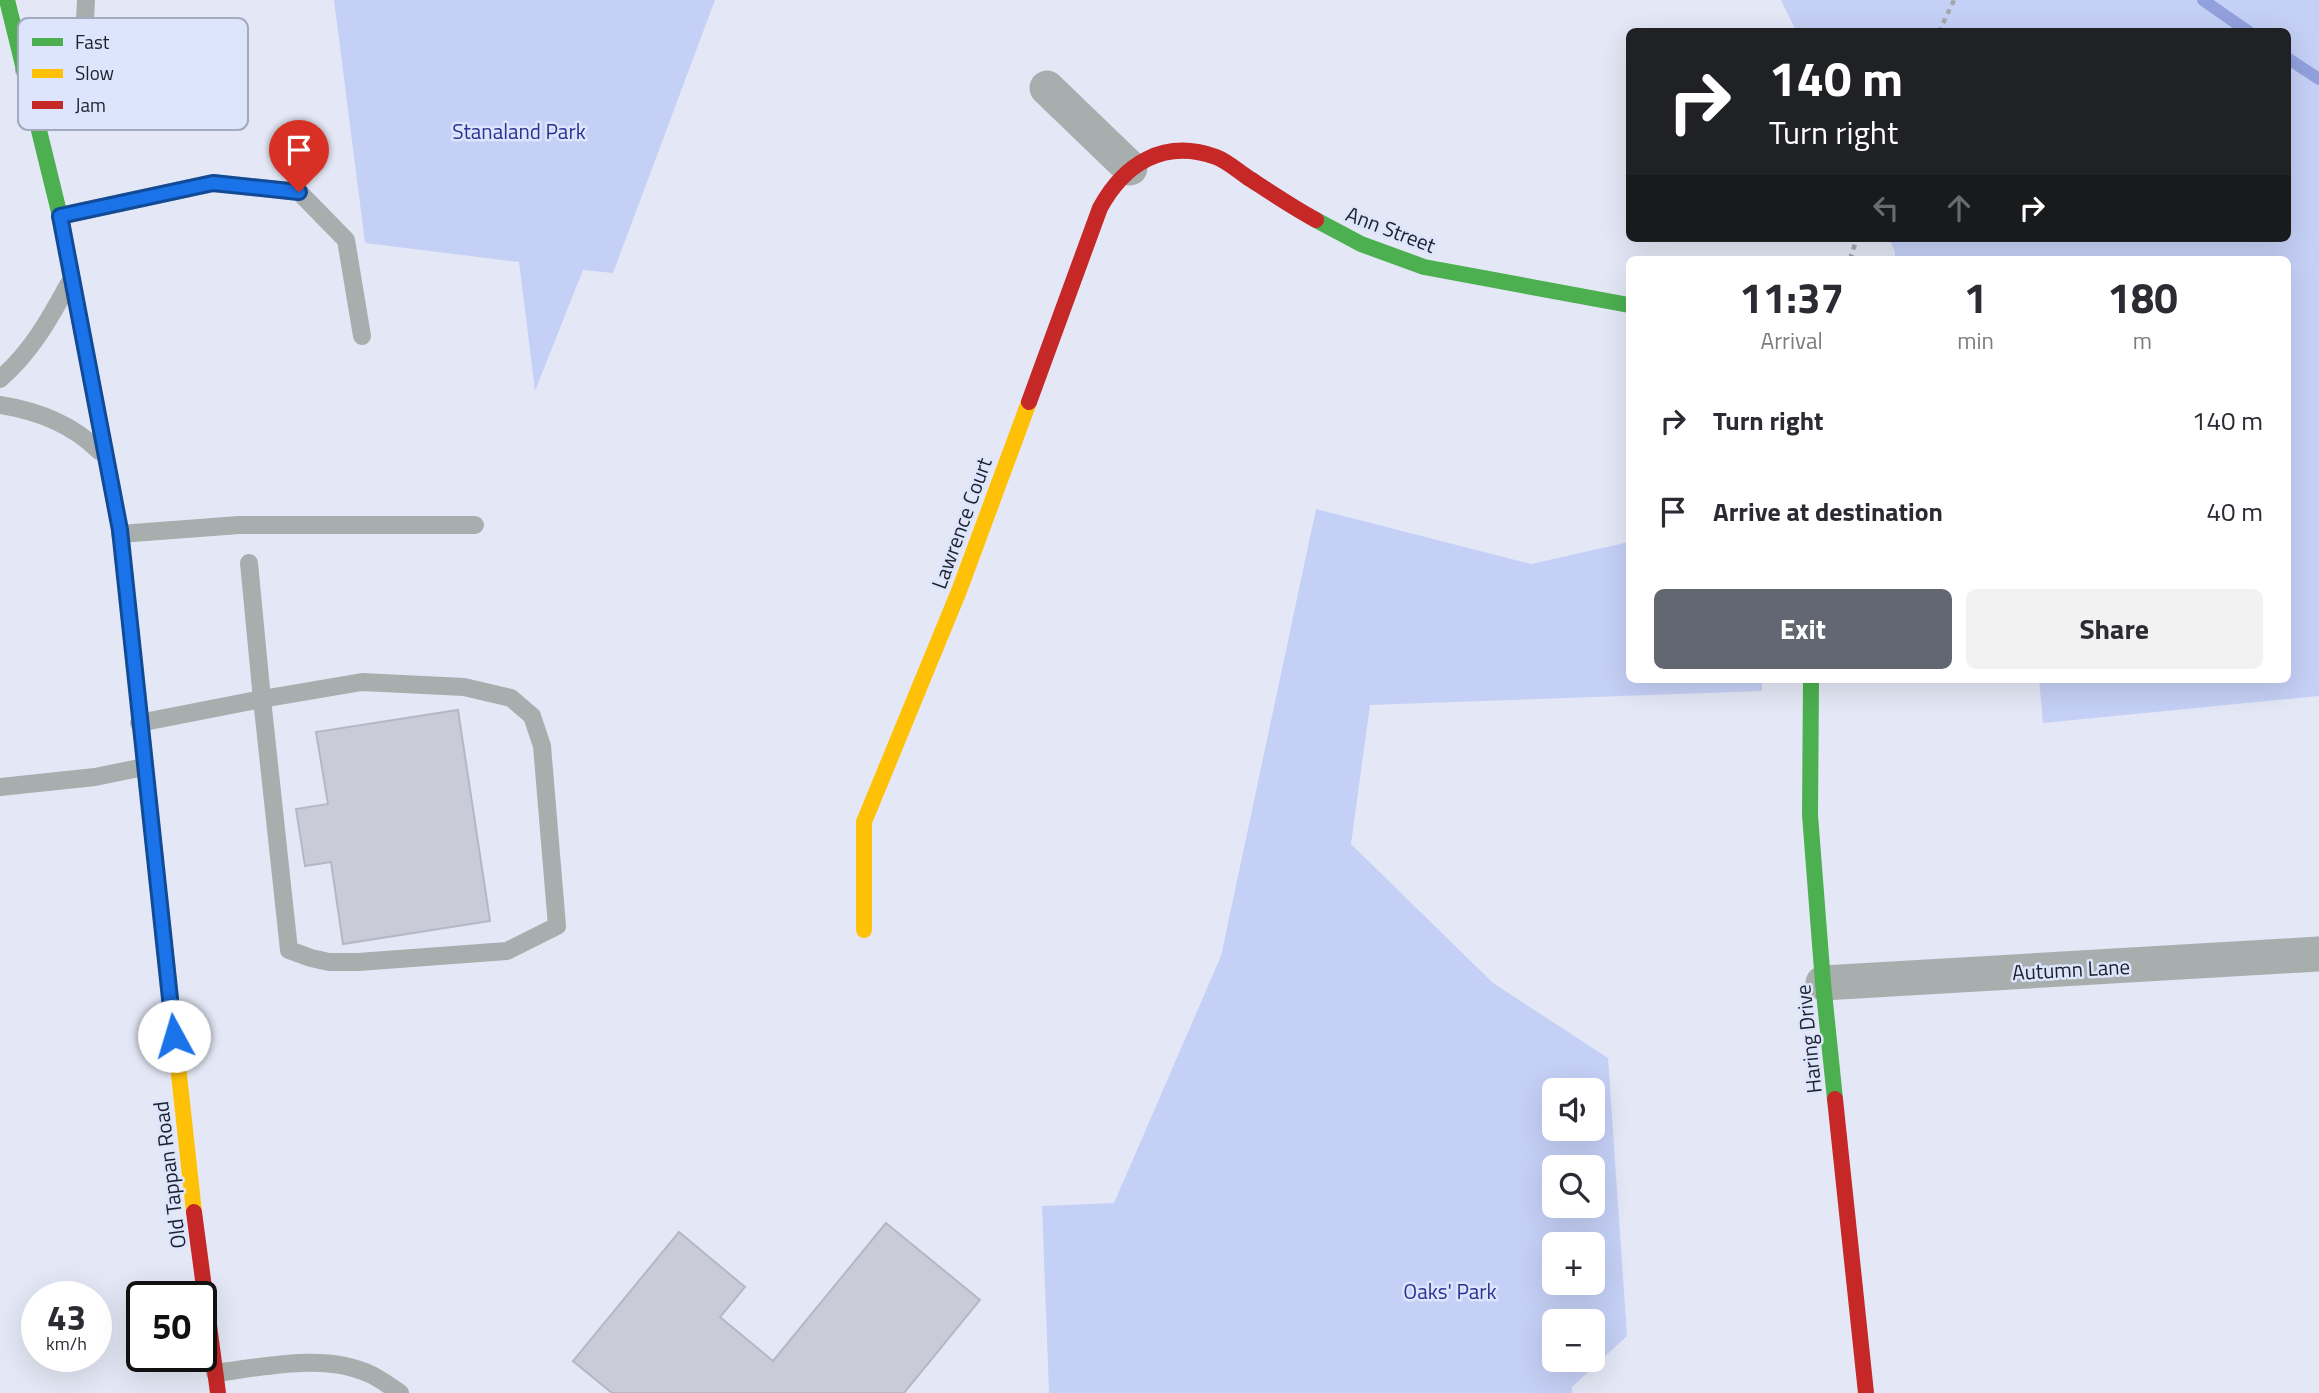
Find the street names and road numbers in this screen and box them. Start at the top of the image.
street label: Ann Street [1341,197,1441,261]
street label: Lawrence Court [922,452,1000,593]
street label: Autumn Lane [2011,950,2131,988]
street label: Haring Drive [1786,983,1830,1095]
street label: Old Tappan Road [144,1100,194,1250]

